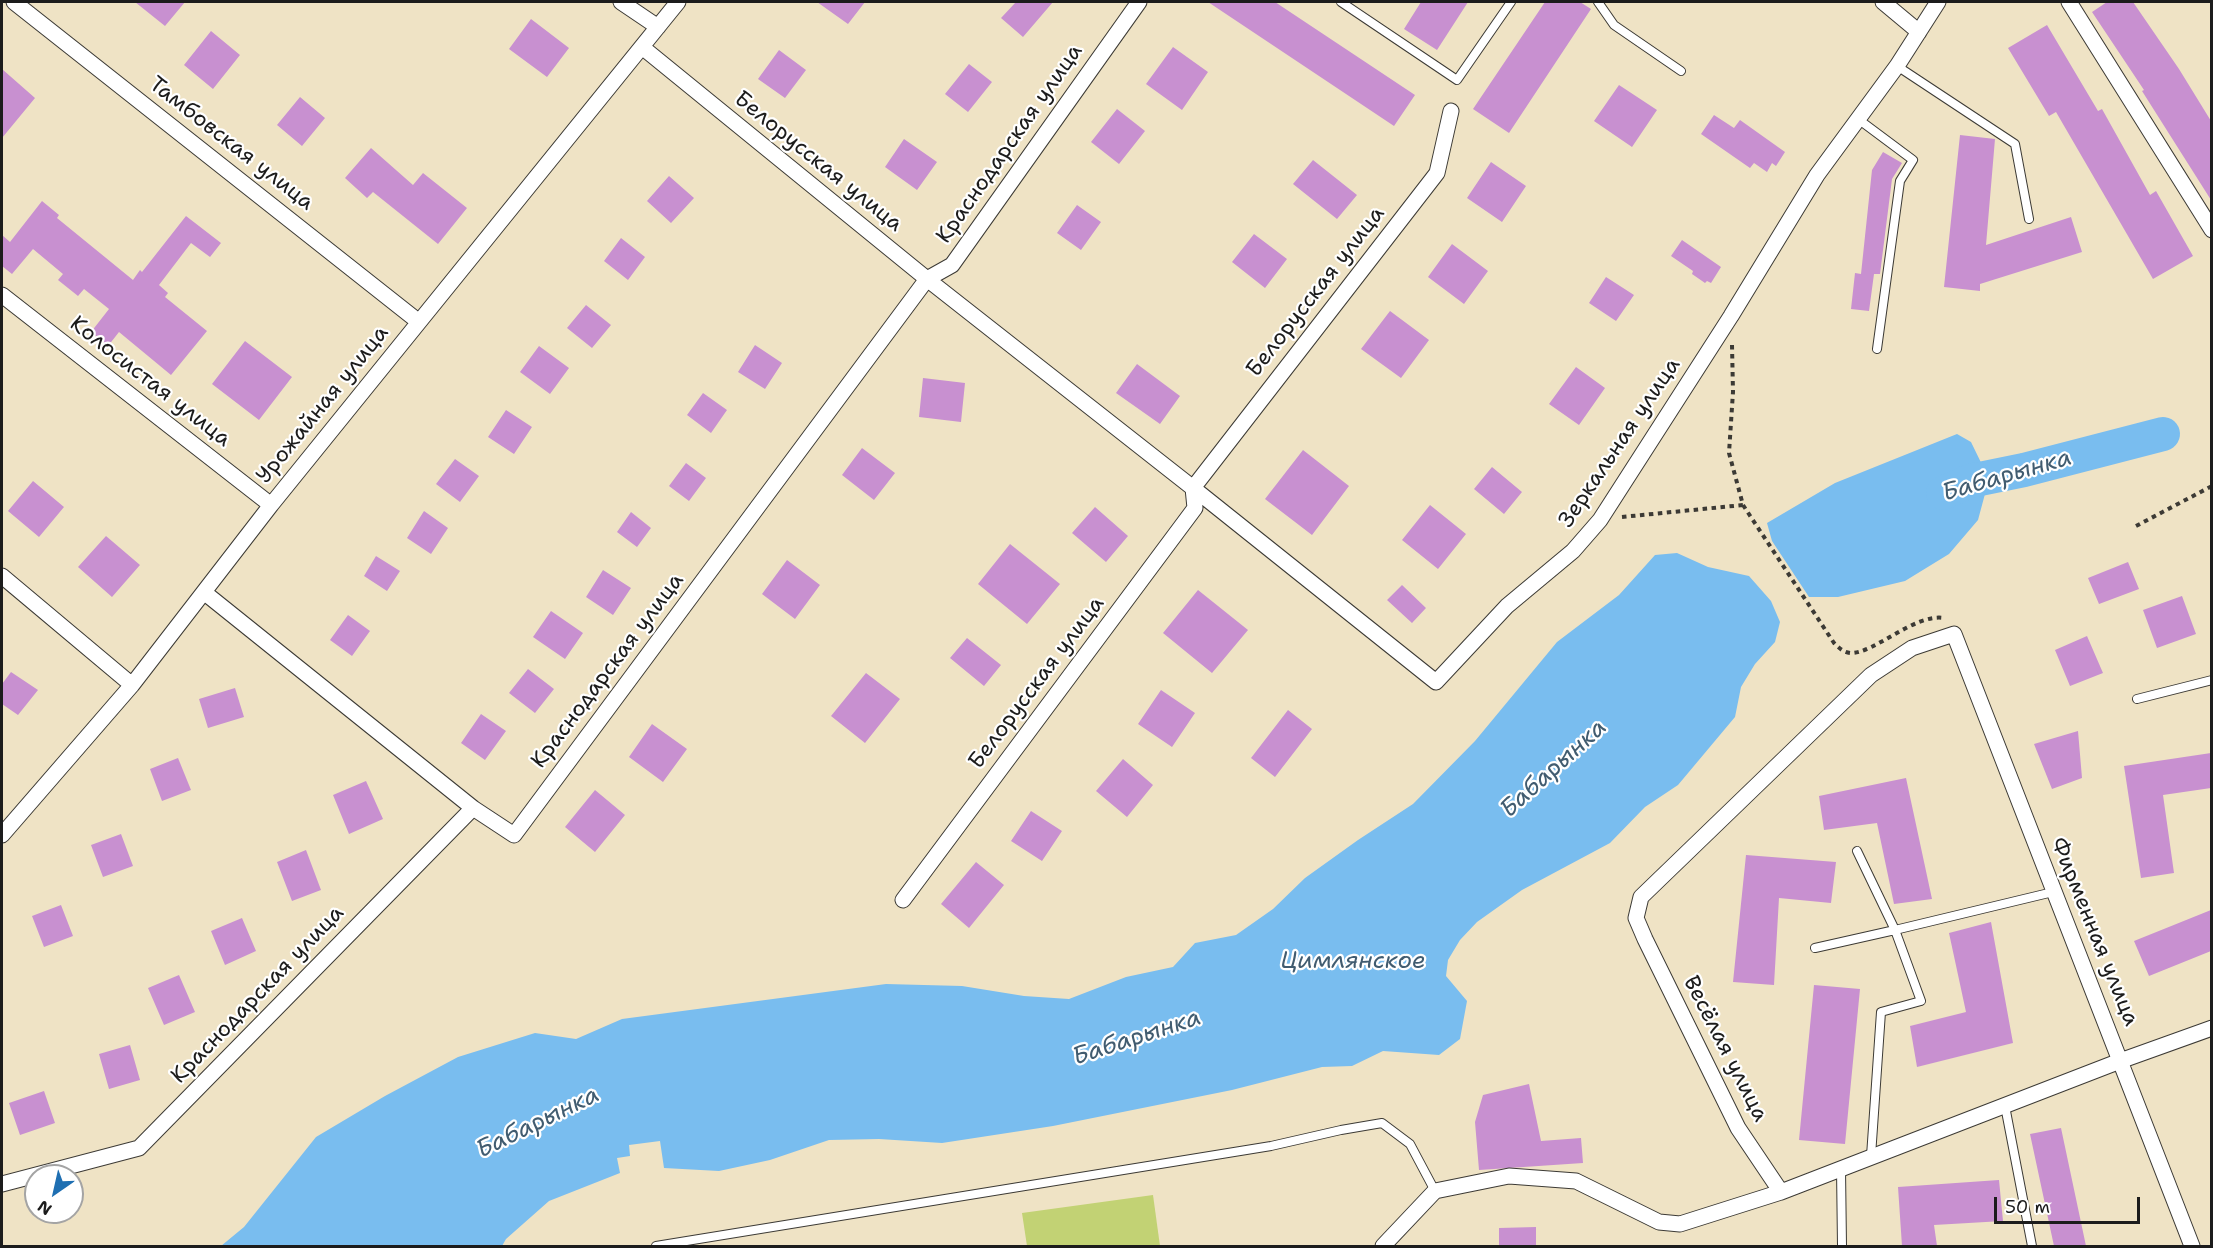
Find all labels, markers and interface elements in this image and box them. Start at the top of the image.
street label: Краснодарская улица [931,39,1089,249]
street label: Тамбовская улица [143,71,319,217]
street label: Белорусская улица [728,86,908,238]
street label: Белорусская улица [1241,202,1391,382]
street label: Колосистая улица [64,311,236,453]
street label: Урожайная улица [251,321,395,489]
street label: Зеркальная улица [1553,353,1687,533]
water label: Бабарынка [1939,444,2075,508]
street label: Краснодарская улица [526,568,690,774]
street label: Белорусская улица [964,592,1110,774]
water label: Бабарынка [1495,714,1613,824]
street label: Фирменная улица [2044,834,2144,1030]
street label: Краснодарская улица [166,901,350,1089]
water label: Цимлянское [1280,948,1426,976]
street label: Весёлая улица [1677,972,1773,1126]
water label: Бабарынка [1069,1004,1205,1072]
water label: Бабарынка [472,1081,604,1165]
north arrow [24,1164,84,1224]
scale bar [1997,1185,2142,1223]
text: N [34,1195,56,1220]
text: 50 m [2005,1195,2050,1219]

